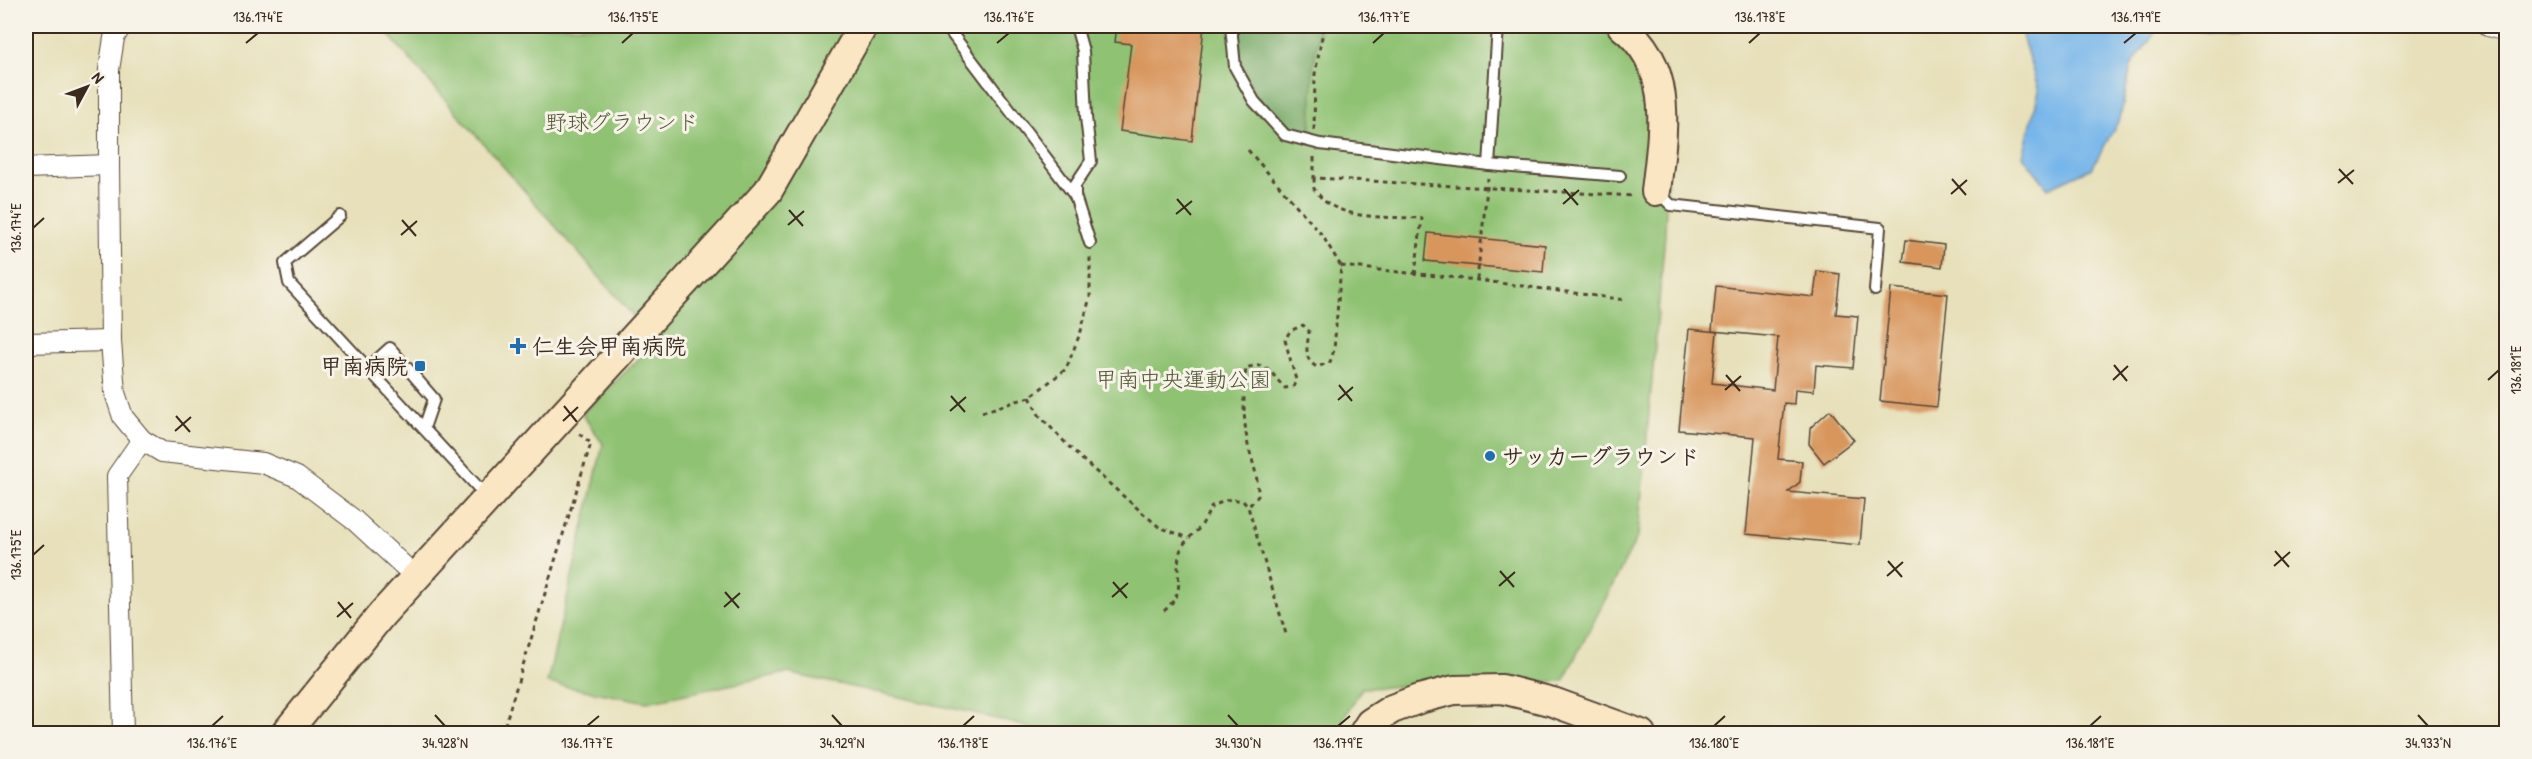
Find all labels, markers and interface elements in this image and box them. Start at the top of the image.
text: 136.174°E [233,6,283,27]
text: 136.175°E [608,6,659,27]
text: 136.176°E [984,6,1035,27]
text: 136.177°E [1358,6,1410,27]
text: 136.178°E [1735,6,1786,27]
text: 136.179°E [2111,6,2161,27]
north arrow [57,57,117,117]
text: N [87,67,110,88]
park label: 野球グラウンド [545,107,699,137]
text: 136.174°E [5,203,26,253]
place label: 仁生会甲南病院 [532,331,686,361]
marker: 仁生会甲南病院 [509,337,527,355]
text: 136.181°E [2505,345,2526,394]
place label: 甲南病院 [320,351,408,381]
marker: 甲南病院 [413,359,427,373]
park label: 甲南中央運動公園 [1095,364,1271,394]
place label: サッカーグラウンド [1502,441,1700,471]
marker: サッカーグラウンド [1483,449,1497,463]
text: 136.175°E [5,529,26,580]
text: 136.176°E [187,732,238,753]
text: 34.928°N [422,732,468,753]
text: 136.177°E [561,732,613,753]
text: 34.929°N [819,732,865,753]
text: 136.178°E [938,732,989,753]
text: 34.930°N [1215,732,1261,753]
text: 136.179°E [1313,732,1363,753]
text: 136.180°E [1689,732,1739,753]
text: 136.181°E [2066,732,2115,753]
text: 34.933°N [2405,732,2451,753]

